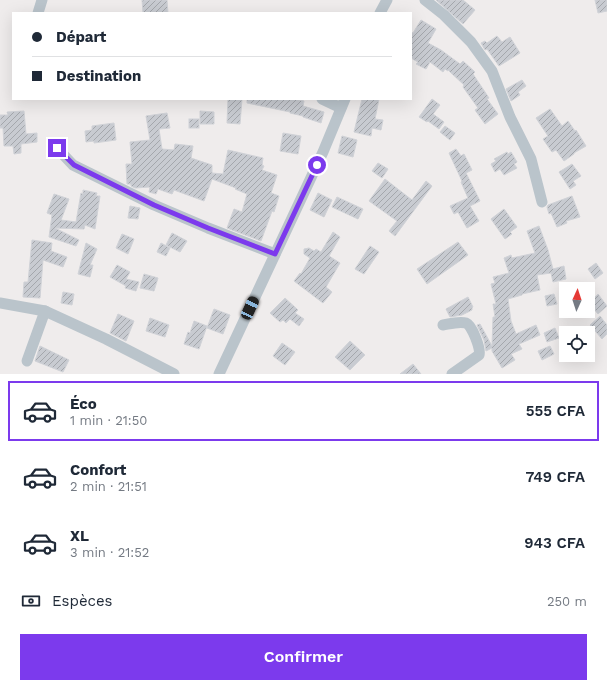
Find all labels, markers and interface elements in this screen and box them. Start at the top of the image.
text: Départ [56,28,106,46]
text: Destination [56,67,141,85]
route end [48,139,66,157]
route start [308,156,326,174]
north arrow [559,282,595,318]
map controls [559,282,595,362]
car [239,295,261,321]
button: locate [559,326,595,362]
icon: car [22,393,58,429]
text: Éco [70,395,97,413]
text: 555 CFA [526,402,585,420]
text: 1 min · 21:50 [70,413,147,428]
icon: car [22,459,58,495]
text: Confort [70,461,126,479]
text: 749 CFA [525,468,585,486]
text: 2 min · 21:51 [70,479,147,494]
icon: car [22,525,58,561]
text: XL [70,527,89,545]
text: 943 CFA [524,534,585,552]
text: 3 min · 21:52 [70,545,149,560]
icon: cash [20,590,42,612]
text: Espèces [52,592,113,610]
text: 250 m [547,594,587,609]
button: Confirmer [20,634,587,680]

